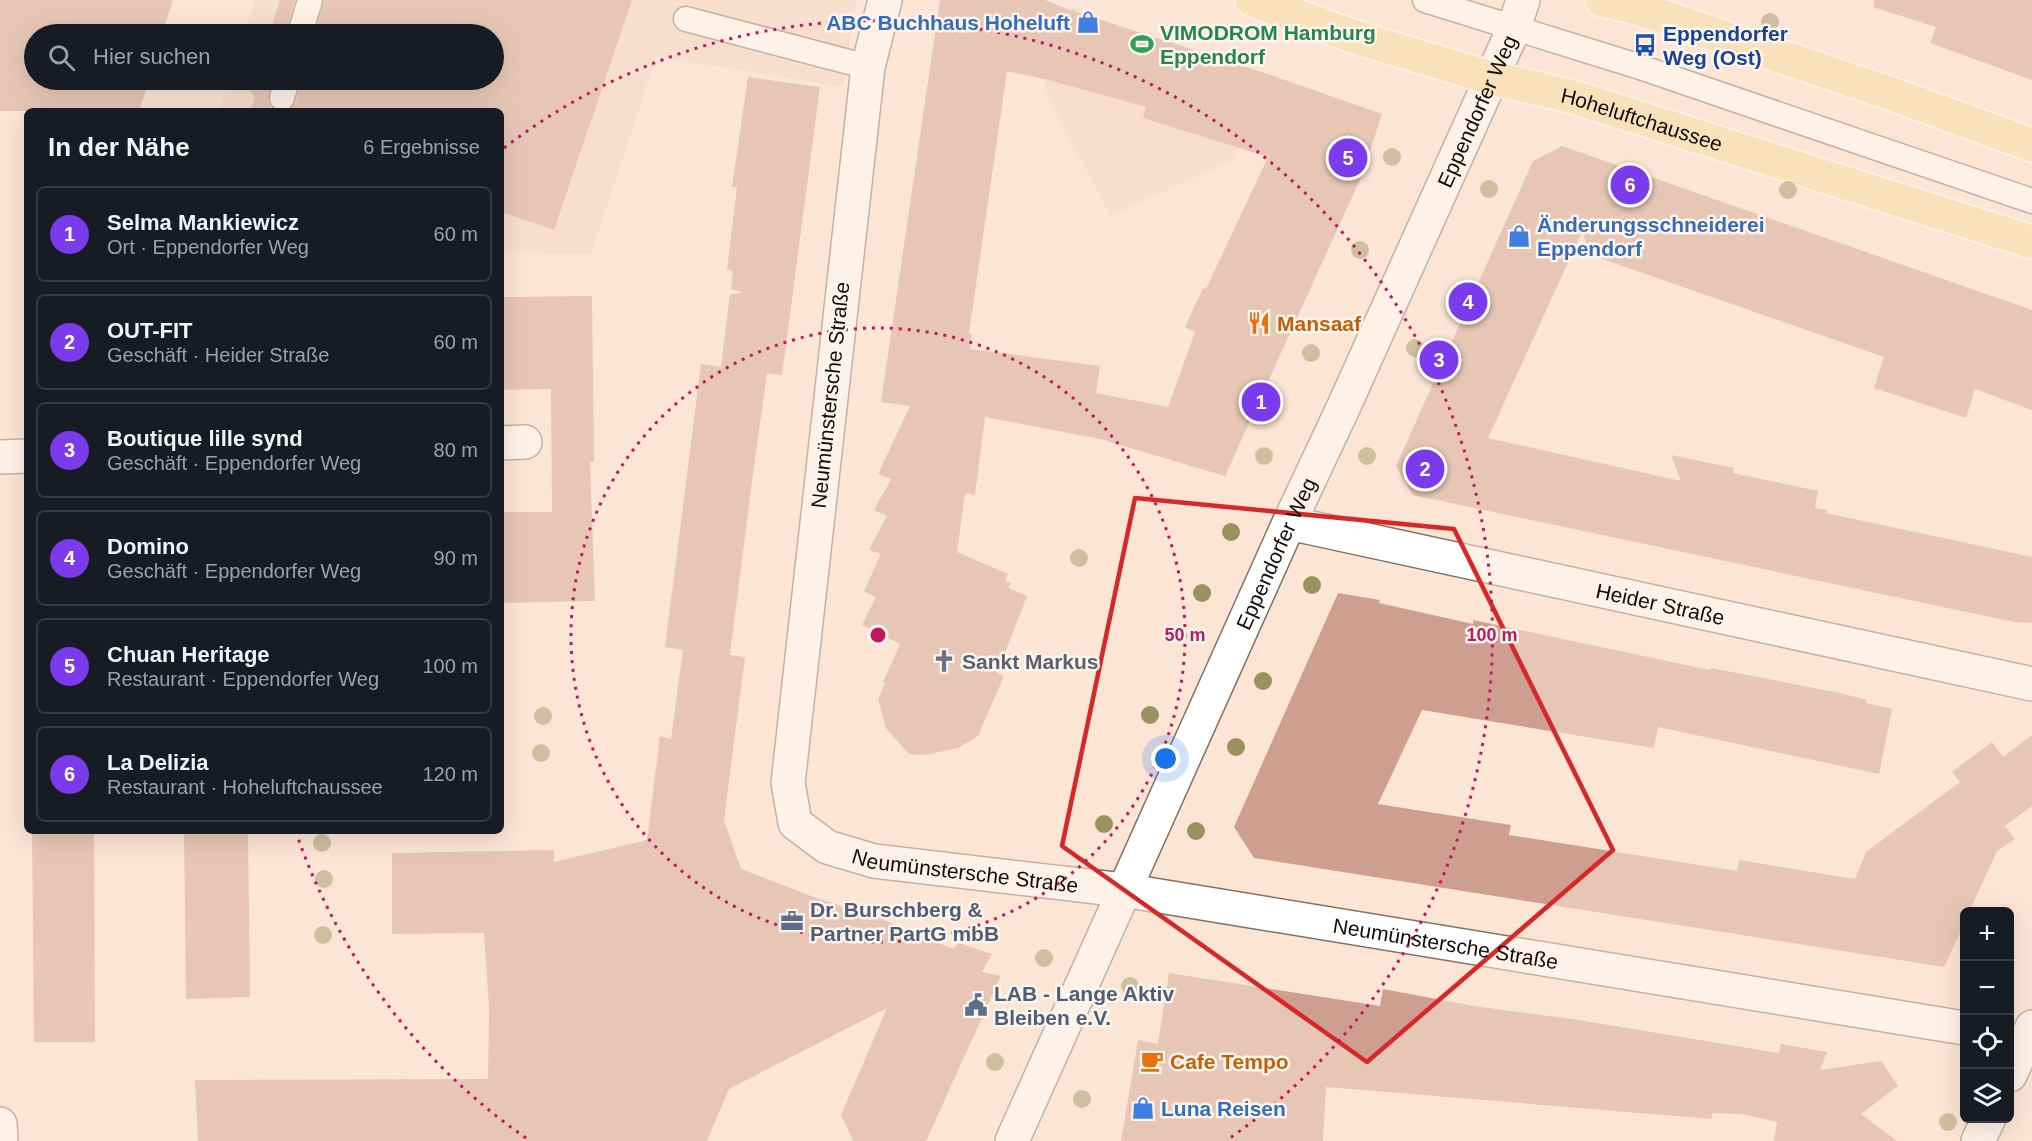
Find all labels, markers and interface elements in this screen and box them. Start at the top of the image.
shop icon: ABC Buchhaus Hoheluft [1075,9,1101,35]
place label: ABC Buchhaus Hoheluft [826,11,1070,34]
place label: VIMODROM Hamburg Eppendorf [1160,21,1376,68]
place label: Eppendorfer Weg (Ost) [1663,22,1788,69]
search box [24,24,504,90]
sports icon: VIMODROM Hamburg Eppendorf [1129,31,1155,57]
street label: Eppendorfer Weg [1432,31,1521,191]
bus stop icon: Eppendorfer Weg (Ost) [1632,32,1658,58]
icon: search [45,41,78,74]
text: Hier suchen [93,44,210,69]
street label: Hoheluftchaussee [1559,83,1726,155]
text: In der Nähe [48,132,190,162]
text: 6 Ergebnisse [363,136,480,158]
pin: 5 [1328,136,1368,180]
pin: 6 [1610,162,1650,207]
text: Selma Mankiewicz [107,210,299,235]
place label: Änderungsschneiderei Eppendorf [1537,213,1765,260]
text: 1 [64,223,75,245]
text: 60 m [434,223,478,245]
shop icon: Änderungsschneiderei Eppendorf [1506,223,1532,249]
text: Ort · Eppendorfer Weg [107,236,309,258]
pin: 4 [1448,280,1488,324]
street label: Neumünstersche Straße [807,281,853,509]
restaurant icon: Mansaaf [1246,310,1272,336]
place label: Mansaaf [1277,312,1362,335]
text: OUT-FIT [107,318,193,343]
text: 2 [64,331,75,353]
text: 60 m [434,331,478,353]
pin: 3 [1420,338,1458,382]
text: Geschäft · Heider Straße [107,344,329,366]
pin: 1 [1242,380,1280,424]
text: Boutique lille synd [107,426,303,451]
text: 3 [64,439,75,461]
text: 80 m [434,439,478,461]
pin: 2 [1406,446,1444,492]
text: Geschäft · Eppendorfer Weg [107,452,361,474]
street label: Eppendorfer Weg [1231,474,1320,633]
text: Domino [107,534,189,559]
text: 4 [64,547,75,569]
text: 90 m [434,547,478,569]
text: Geschäft · Eppendorfer Weg [107,560,361,582]
street label: Heider Straße [1594,578,1727,629]
centre of rings [868,625,888,645]
text: 50 m [1164,625,1206,645]
text: 100 m [1466,625,1518,645]
text: Chuan Heritage [107,642,270,667]
church icon: Sankt Markus [931,648,957,674]
place label: Sankt Markus [962,650,1099,673]
text: 5 [64,655,75,677]
text: 100 m [422,655,478,677]
text: Restaurant · Eppendorfer Weg [107,668,379,690]
your location [1151,744,1180,773]
text: La Delizia [107,750,208,775]
text: 6 [64,763,75,785]
text: 120 m [422,763,478,785]
text: Restaurant · Hoheluftchaussee [107,776,383,798]
street label: Neumünstersche Straße [850,844,1080,896]
place label: Dr. Burschberg & Partner PartG mbB [810,898,999,945]
map controls [1960,907,2014,1123]
button: + [1960,907,2014,961]
office icon: Dr. Burschberg & Partner PartG mbB [779,908,805,934]
street label: Neumünstersche Straße [1332,913,1560,973]
button: − [1960,961,2014,1015]
place label: LAB - Lange Aktiv Bleiben e.V. [994,982,1174,1029]
public building icon: LAB - Lange Aktiv Bleiben e.V. [963,992,989,1018]
button: locate [1960,1015,2014,1069]
cafe icon: Cafe Tempo [1139,1048,1165,1074]
place label: Cafe Tempo [1170,1050,1289,1073]
button: layers [1960,1069,2014,1123]
shop icon: Luna Reisen [1130,1095,1156,1121]
place label: Luna Reisen [1161,1097,1286,1120]

